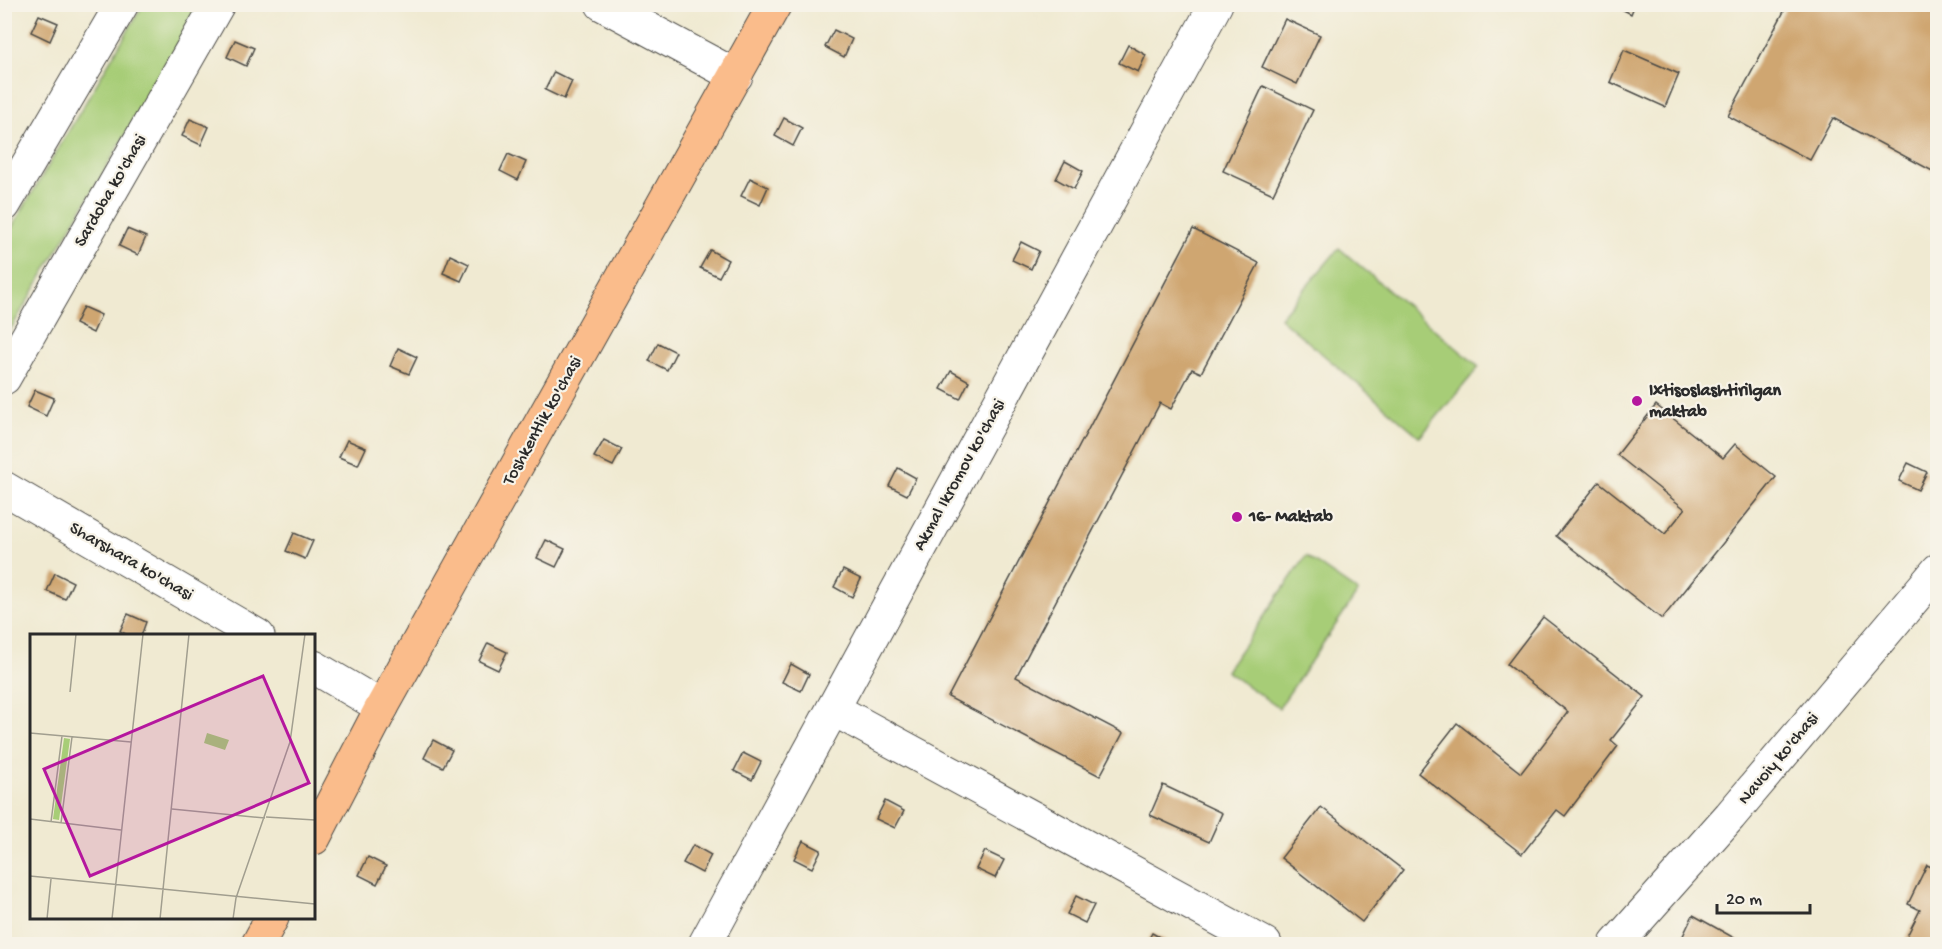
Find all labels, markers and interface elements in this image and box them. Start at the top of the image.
street label: Sardoba ko'chasi [70,131,152,251]
street label: Toshkentlik ko'chasi [498,353,587,490]
place label: Ixtisoslashtirilgan maktab [1649,381,1782,423]
marker: Ixtisoslashtirilgan maktab [1630,394,1644,408]
street label: Akmal Ikromov ko'chasi [910,395,1011,555]
place label: 16- Maktab [1248,507,1333,528]
marker: 16- Maktab [1230,510,1244,524]
street label: Sharshara ko'chasi [65,518,197,606]
inset map [30,634,315,919]
street label: Navoiy ko'chasi [1734,708,1824,810]
scale bar [1717,877,1810,915]
text: 20 m [1726,890,1762,911]

